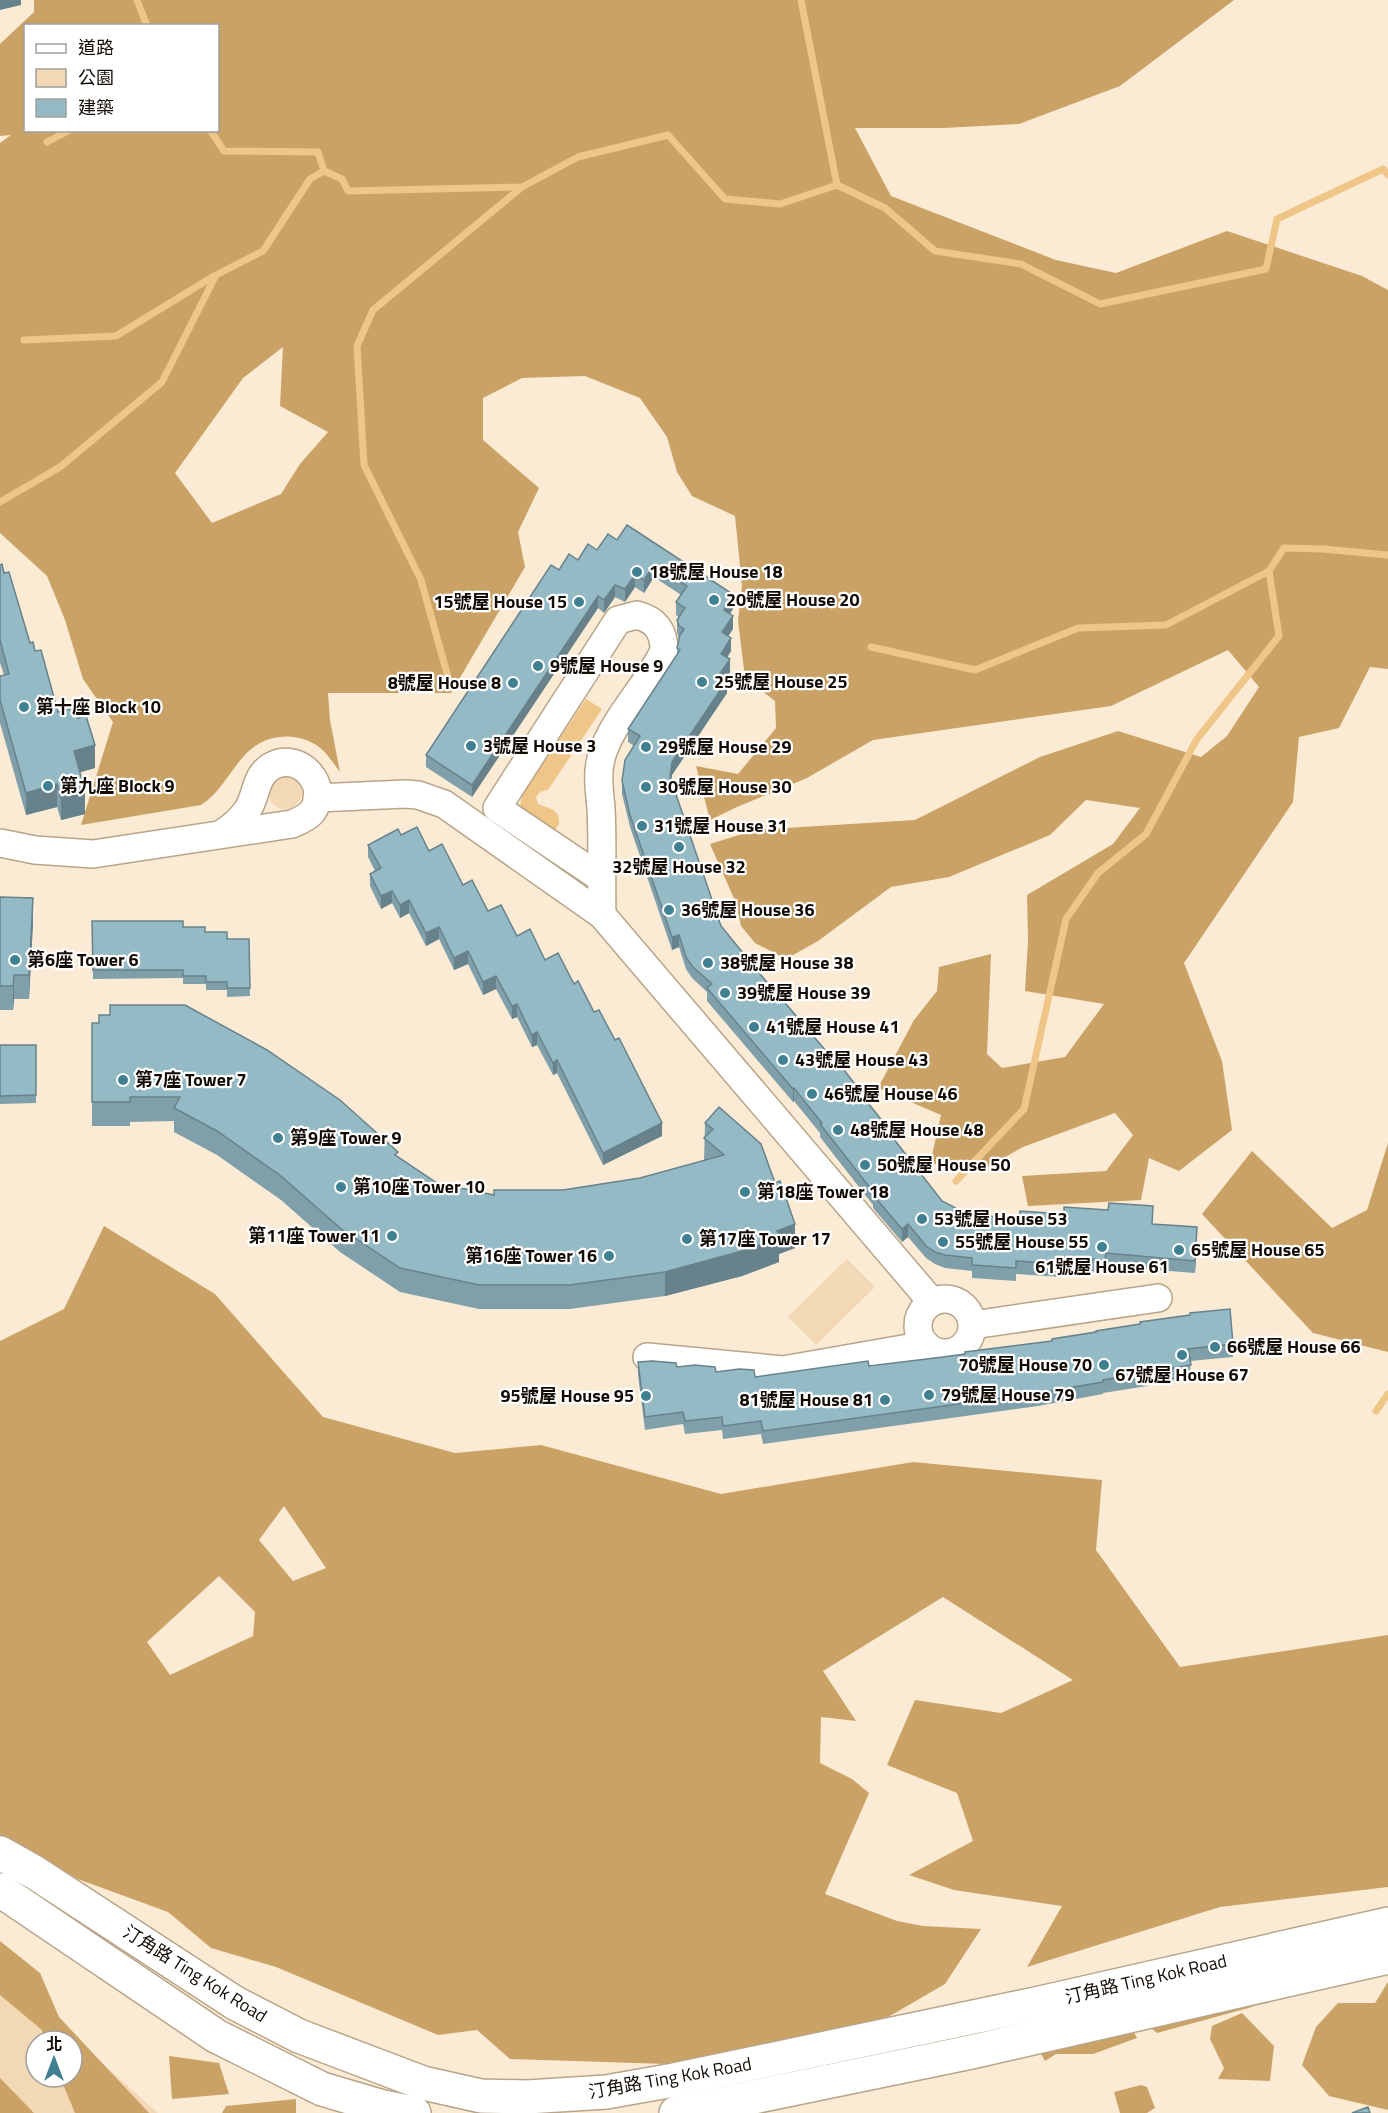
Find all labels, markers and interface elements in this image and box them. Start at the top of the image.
legend [24,24,219,132]
text: 道路 [78,34,114,61]
text: 公園 [78,64,114,91]
text: 建築 [78,94,114,121]
place label: 18號屋 House 18 [649,558,783,585]
marker: 18號屋 House 18 [630,565,644,579]
place label: 20號屋 House 20 [726,586,860,613]
place label: 15號屋 House 15 [433,588,567,615]
marker: 20號屋 House 20 [707,593,721,607]
marker: 15號屋 House 15 [572,595,586,609]
place label: 9號屋 House 9 [550,652,663,679]
marker: 9號屋 House 9 [531,659,545,673]
place label: 25號屋 House 25 [714,668,848,695]
place label: 8號屋 House 8 [388,669,501,696]
marker: 25號屋 House 25 [695,675,709,689]
marker: 8號屋 House 8 [506,676,520,690]
place label: 第十座 Block 10 [36,693,161,720]
marker: 第十座 Block 10 [17,700,31,714]
place label: 3號屋 House 3 [483,732,596,759]
place label: 29號屋 House 29 [658,733,792,760]
marker: 3號屋 House 3 [464,739,478,753]
marker: 29號屋 House 29 [639,740,653,754]
place label: 第九座 Block 9 [60,772,175,799]
place label: 30號屋 House 30 [658,773,792,800]
marker: 第九座 Block 9 [41,779,55,793]
marker: 30號屋 House 30 [639,780,653,794]
place label: 31號屋 House 31 [654,812,788,839]
marker: 31號屋 House 31 [635,819,649,833]
marker: 32號屋 House 32 [672,840,686,854]
place label: 32號屋 House 32 [612,853,746,880]
place label: 36號屋 House 36 [681,896,815,923]
marker: 36號屋 House 36 [662,903,676,917]
place label: 第6座 Tower 6 [27,946,139,973]
place label: 38號屋 House 38 [720,949,854,976]
marker: 第6座 Tower 6 [8,953,22,967]
marker: 38號屋 House 38 [701,956,715,970]
place label: 39號屋 House 39 [737,979,871,1006]
marker: 39號屋 House 39 [718,986,732,1000]
place label: 41號屋 House 41 [766,1013,900,1040]
marker: 41號屋 House 41 [747,1020,761,1034]
place label: 43號屋 House 43 [795,1046,929,1073]
marker: 43號屋 House 43 [776,1053,790,1067]
place label: 第7座 Tower 7 [135,1066,247,1093]
marker: 第7座 Tower 7 [116,1073,130,1087]
place label: 46號屋 House 46 [824,1080,958,1107]
marker: 46號屋 House 46 [805,1087,819,1101]
place label: 48號屋 House 48 [850,1116,984,1143]
marker: 48號屋 House 48 [831,1123,845,1137]
place label: 第9座 Tower 9 [290,1124,402,1151]
marker: 第9座 Tower 9 [271,1131,285,1145]
place label: 50號屋 House 50 [877,1151,1011,1178]
marker: 50號屋 House 50 [858,1158,872,1172]
place label: 第10座 Tower 10 [353,1173,485,1200]
place label: 第18座 Tower 18 [757,1178,889,1205]
marker: 第10座 Tower 10 [334,1180,348,1194]
marker: 第18座 Tower 18 [738,1185,752,1199]
place label: 53號屋 House 53 [934,1205,1068,1232]
marker: 53號屋 House 53 [915,1212,929,1226]
place label: 第11座 Tower 11 [248,1222,380,1249]
place label: 第17座 Tower 17 [699,1225,831,1252]
place label: 55號屋 House 55 [955,1228,1089,1255]
marker: 第11座 Tower 11 [385,1229,399,1243]
marker: 第17座 Tower 17 [680,1232,694,1246]
marker: 55號屋 House 55 [936,1235,950,1249]
place label: 65號屋 House 65 [1191,1236,1325,1263]
marker: 61號屋 House 61 [1095,1240,1109,1254]
place label: 第16座 Tower 16 [465,1242,597,1269]
marker: 65號屋 House 65 [1172,1243,1186,1257]
marker: 第16座 Tower 16 [602,1249,616,1263]
place label: 61號屋 House 61 [1035,1253,1169,1280]
place label: 66號屋 House 66 [1227,1333,1361,1360]
marker: 66號屋 House 66 [1208,1340,1222,1354]
marker: 67號屋 House 67 [1175,1348,1189,1362]
place label: 70號屋 House 70 [958,1351,1092,1378]
marker: 70號屋 House 70 [1097,1358,1111,1372]
place label: 67號屋 House 67 [1115,1361,1249,1388]
place label: 79號屋 House 79 [941,1381,1075,1408]
place label: 95號屋 House 95 [500,1382,634,1409]
place label: 81號屋 House 81 [739,1386,873,1413]
marker: 79號屋 House 79 [922,1388,936,1402]
marker: 95號屋 House 95 [639,1389,653,1403]
marker: 81號屋 House 81 [878,1393,892,1407]
street label: 汀角路 Ting Kok Road [118,1918,273,2029]
street label: 汀角路 Ting Kok Road [1062,1947,1229,2010]
north arrow [24,2029,84,2089]
text: 北 [46,2032,62,2056]
street label: 汀角路 Ting Kok Road [586,2050,754,2105]

